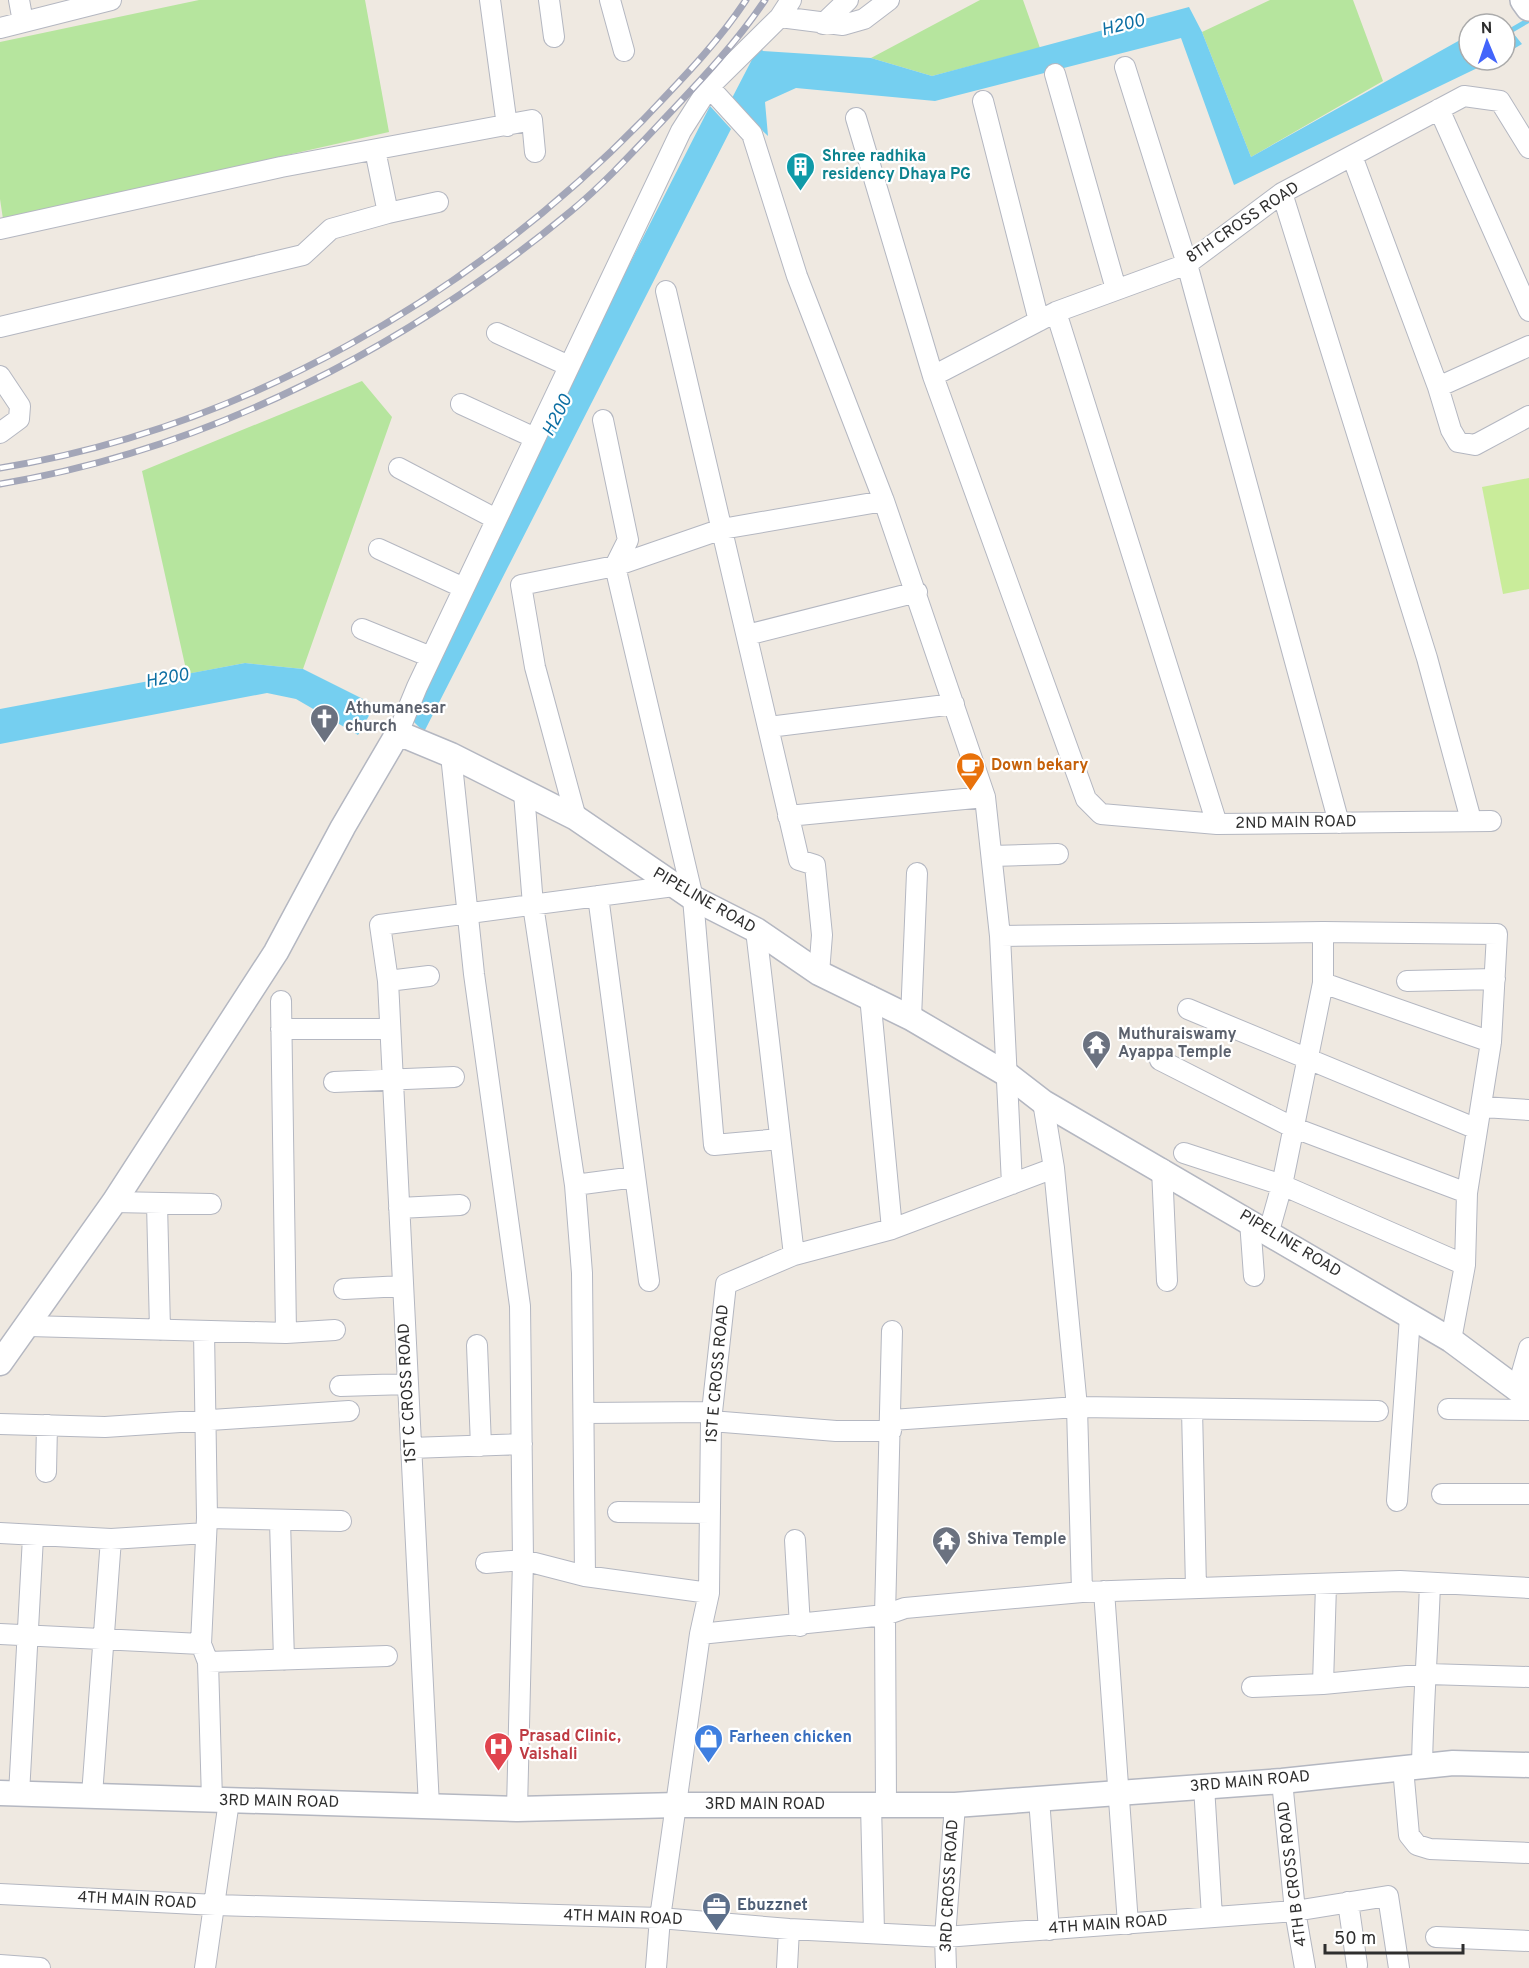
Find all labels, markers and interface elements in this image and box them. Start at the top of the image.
water label: H200 [1099,9,1147,42]
north arrow [1457,12,1517,72]
text: N [1480,19,1493,39]
place label: Shree radhika residency Dhaya PG [822,147,971,185]
building icon: Shree radhika residency Dhaya PG [785,150,817,192]
street label: 8TH CROSS ROAD [1183,178,1303,268]
water label: H200 [538,391,578,441]
water label: H200 [143,664,191,694]
place label: Athumanesar church [345,699,446,737]
church icon: Athumanesar church [308,702,340,744]
cafe icon: Down bekary [954,750,986,792]
place label: Down bekary [991,756,1088,776]
street label: 2ND MAIN ROAD [1235,812,1357,834]
street label: PIPELINE ROAD [649,864,759,938]
place label: Muthuraiswamy Ayappa Temple [1118,1025,1237,1063]
temple icon: Muthuraiswamy Ayappa Temple [1081,1028,1113,1070]
street label: PIPELINE ROAD [1235,1206,1345,1282]
street label: 1ST E CROSS ROAD [702,1304,734,1444]
street label: 1ST C CROSS ROAD [394,1322,422,1464]
temple icon: Shiva Temple [930,1524,962,1566]
place label: Shiva Temple [967,1530,1067,1550]
shop icon: Farheen chicken [692,1722,724,1764]
place label: Prasad Clinic, Vaishali [519,1727,621,1765]
place label: Farheen chicken [729,1728,852,1748]
hospital icon: Prasad Clinic, Vaishali [482,1730,514,1772]
street label: 3RD MAIN ROAD [1189,1767,1311,1797]
street label: 3RD MAIN ROAD [219,1791,339,1813]
street label: 3RD MAIN ROAD [705,1795,825,1815]
street label: 4TH B CROSS ROAD [1274,1800,1312,1948]
street label: 3RD CROSS ROAD [937,1819,963,1953]
street label: 4TH MAIN ROAD [77,1888,197,1914]
office icon: Ebuzznet [700,1890,732,1932]
place label: Ebuzznet [737,1896,808,1916]
street label: 4TH MAIN ROAD [563,1906,683,1930]
street label: 4TH MAIN ROAD [1048,1911,1168,1939]
scale bar [1325,1917,1463,1955]
text: 50 m [1334,1928,1376,1951]

